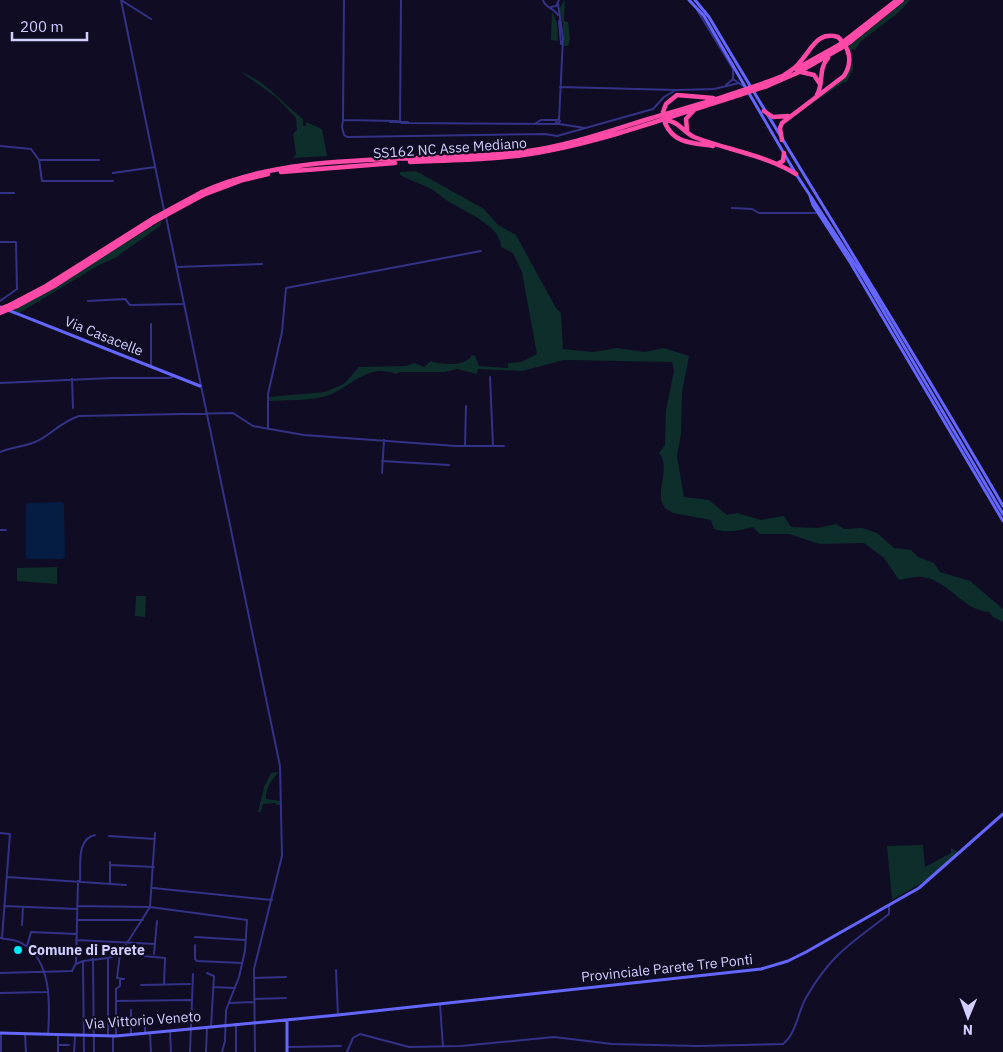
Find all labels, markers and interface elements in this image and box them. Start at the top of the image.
scale bar [12,10,88,42]
text: 200 m [20,17,64,36]
street label: SS162 NC Asse Mediano [373,134,528,162]
street label: Via Casacelle [62,312,146,360]
place label: Comune di Parete [28,941,145,959]
marker: Comune di Parete [12,944,24,956]
street label: Provinciale Parete Tre Ponti [580,950,754,986]
north arrow [943,992,993,1042]
street label: Via Vittorio Veneto [84,1007,202,1033]
text: N [963,1021,973,1039]

